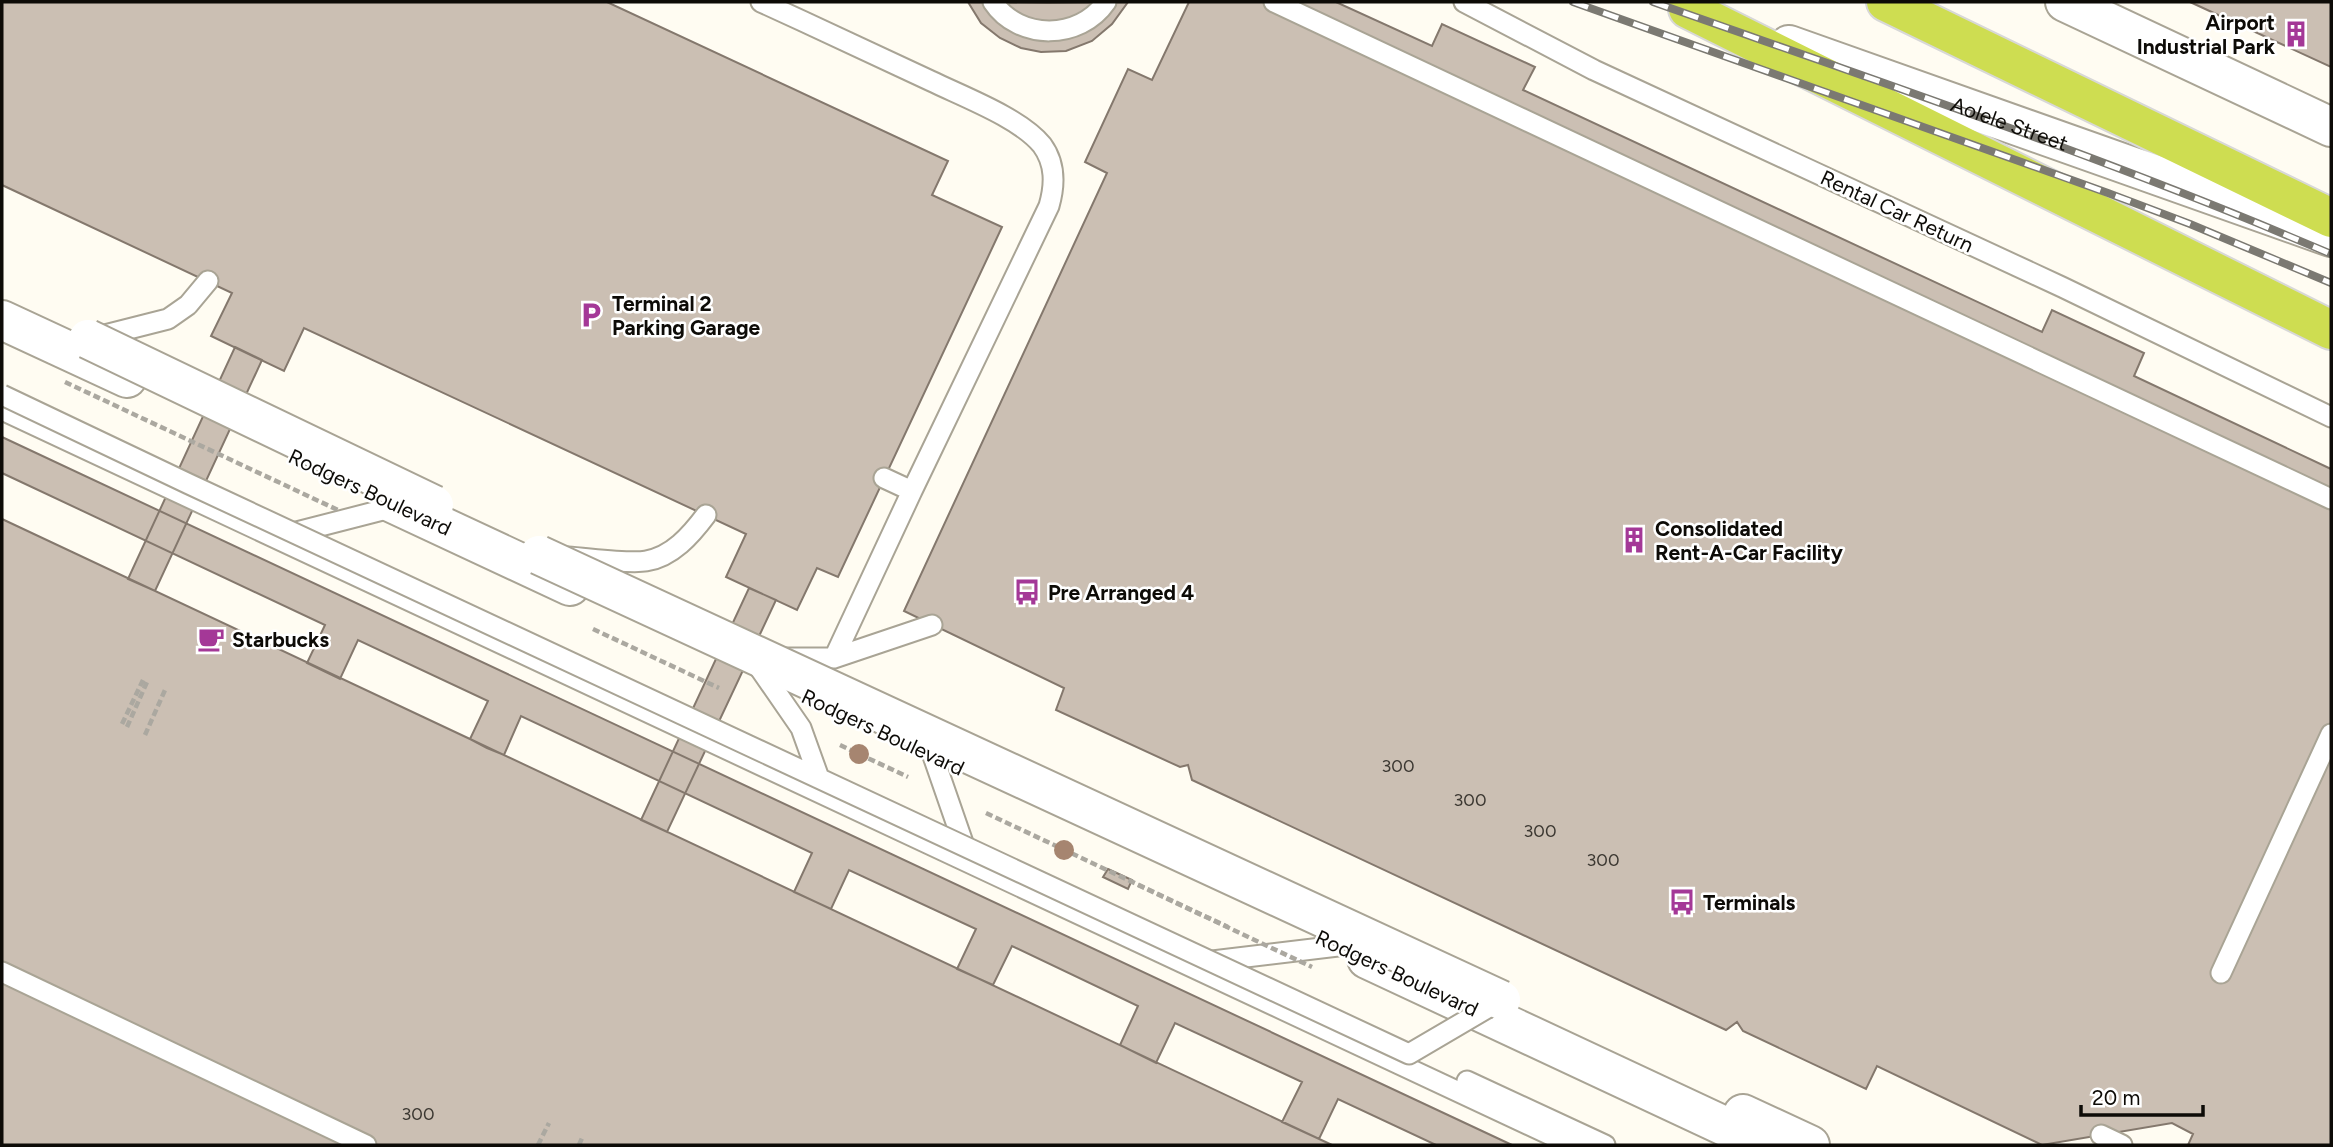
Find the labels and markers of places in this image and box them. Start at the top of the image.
place label: Airport Industrial Park [2137,10,2276,59]
building icon: Airport Industrial Park [2281,19,2311,49]
place label: Terminal 2 Parking Garage [612,291,761,340]
parking icon: Terminal 2 Parking Garage [576,300,606,330]
place label: Consolidated Rent-A-Car Facility [1655,516,1844,565]
building icon: Consolidated Rent-A-Car Facility [1619,525,1649,555]
bus stop icon: Pre Arranged 4 [1012,577,1042,607]
place label: Pre Arranged 4 [1048,580,1194,605]
cafe icon: Starbucks [196,624,226,654]
place label: Starbucks [232,627,329,652]
bus stop icon: Terminals [1667,887,1697,917]
place label: Terminals [1703,890,1796,915]

